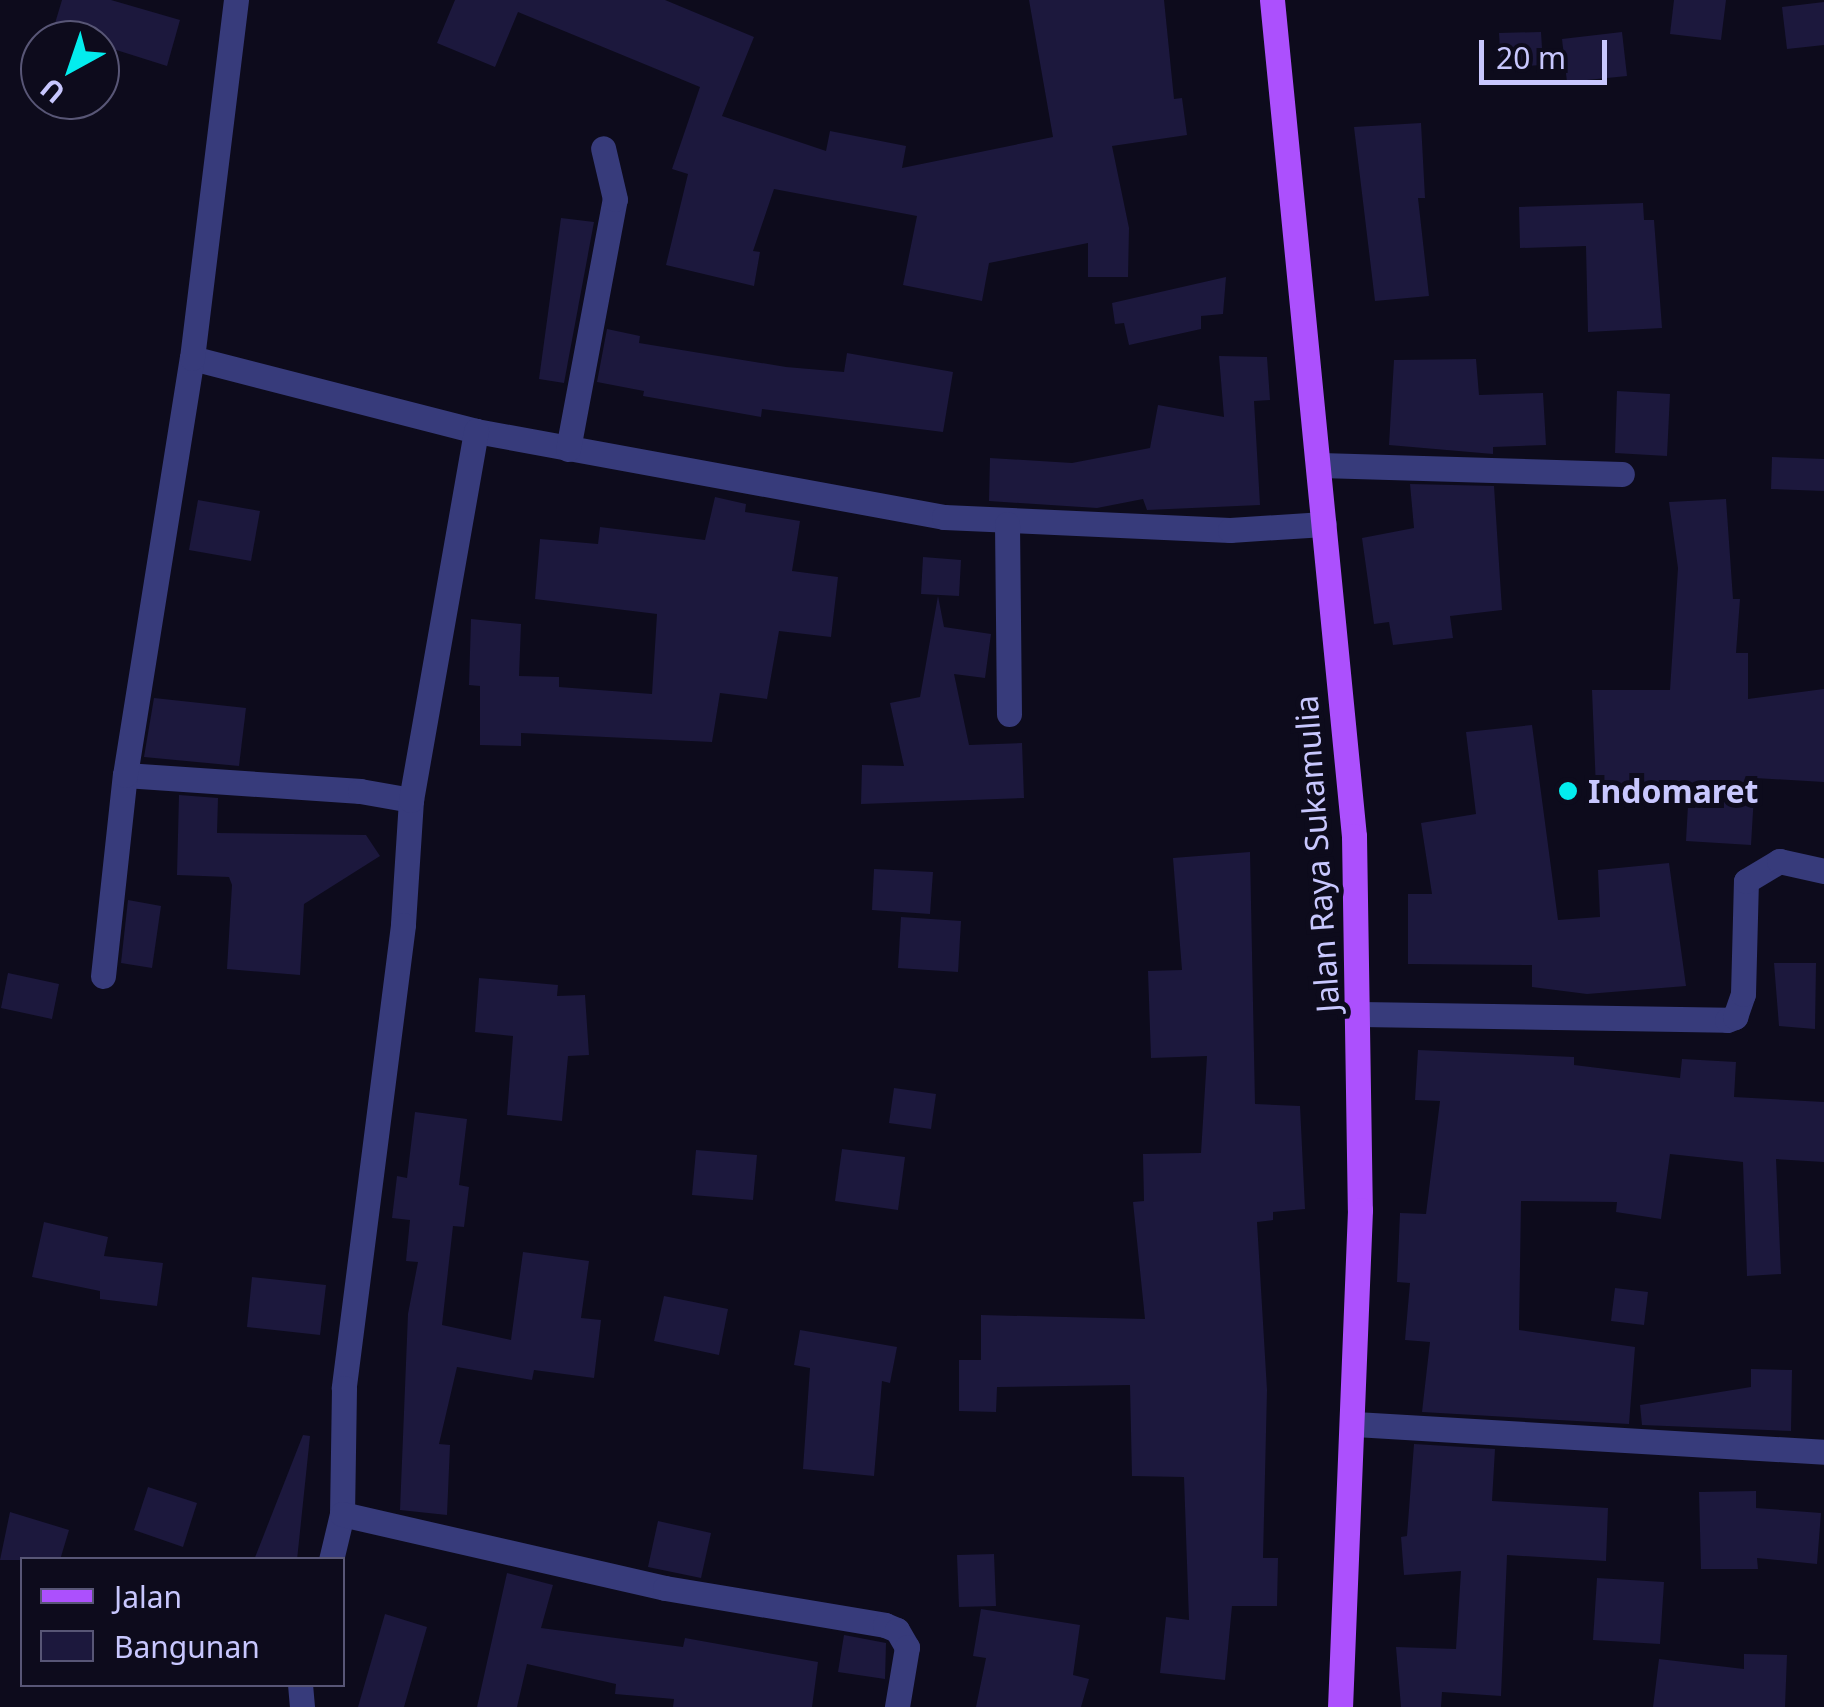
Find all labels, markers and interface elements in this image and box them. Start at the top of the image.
north arrow [20,20,120,120]
scale bar [1484,20,1612,82]
text: 20 m [1496,37,1566,78]
text: U [32,70,72,113]
street label: Jalan Raya Sukamulia [1287,694,1347,1014]
place label: Indomaret [1588,772,1758,810]
marker: Indomaret [1557,780,1579,802]
legend [20,1557,345,1687]
text: Jalan [114,1576,182,1617]
text: Bangunan [114,1626,260,1667]

